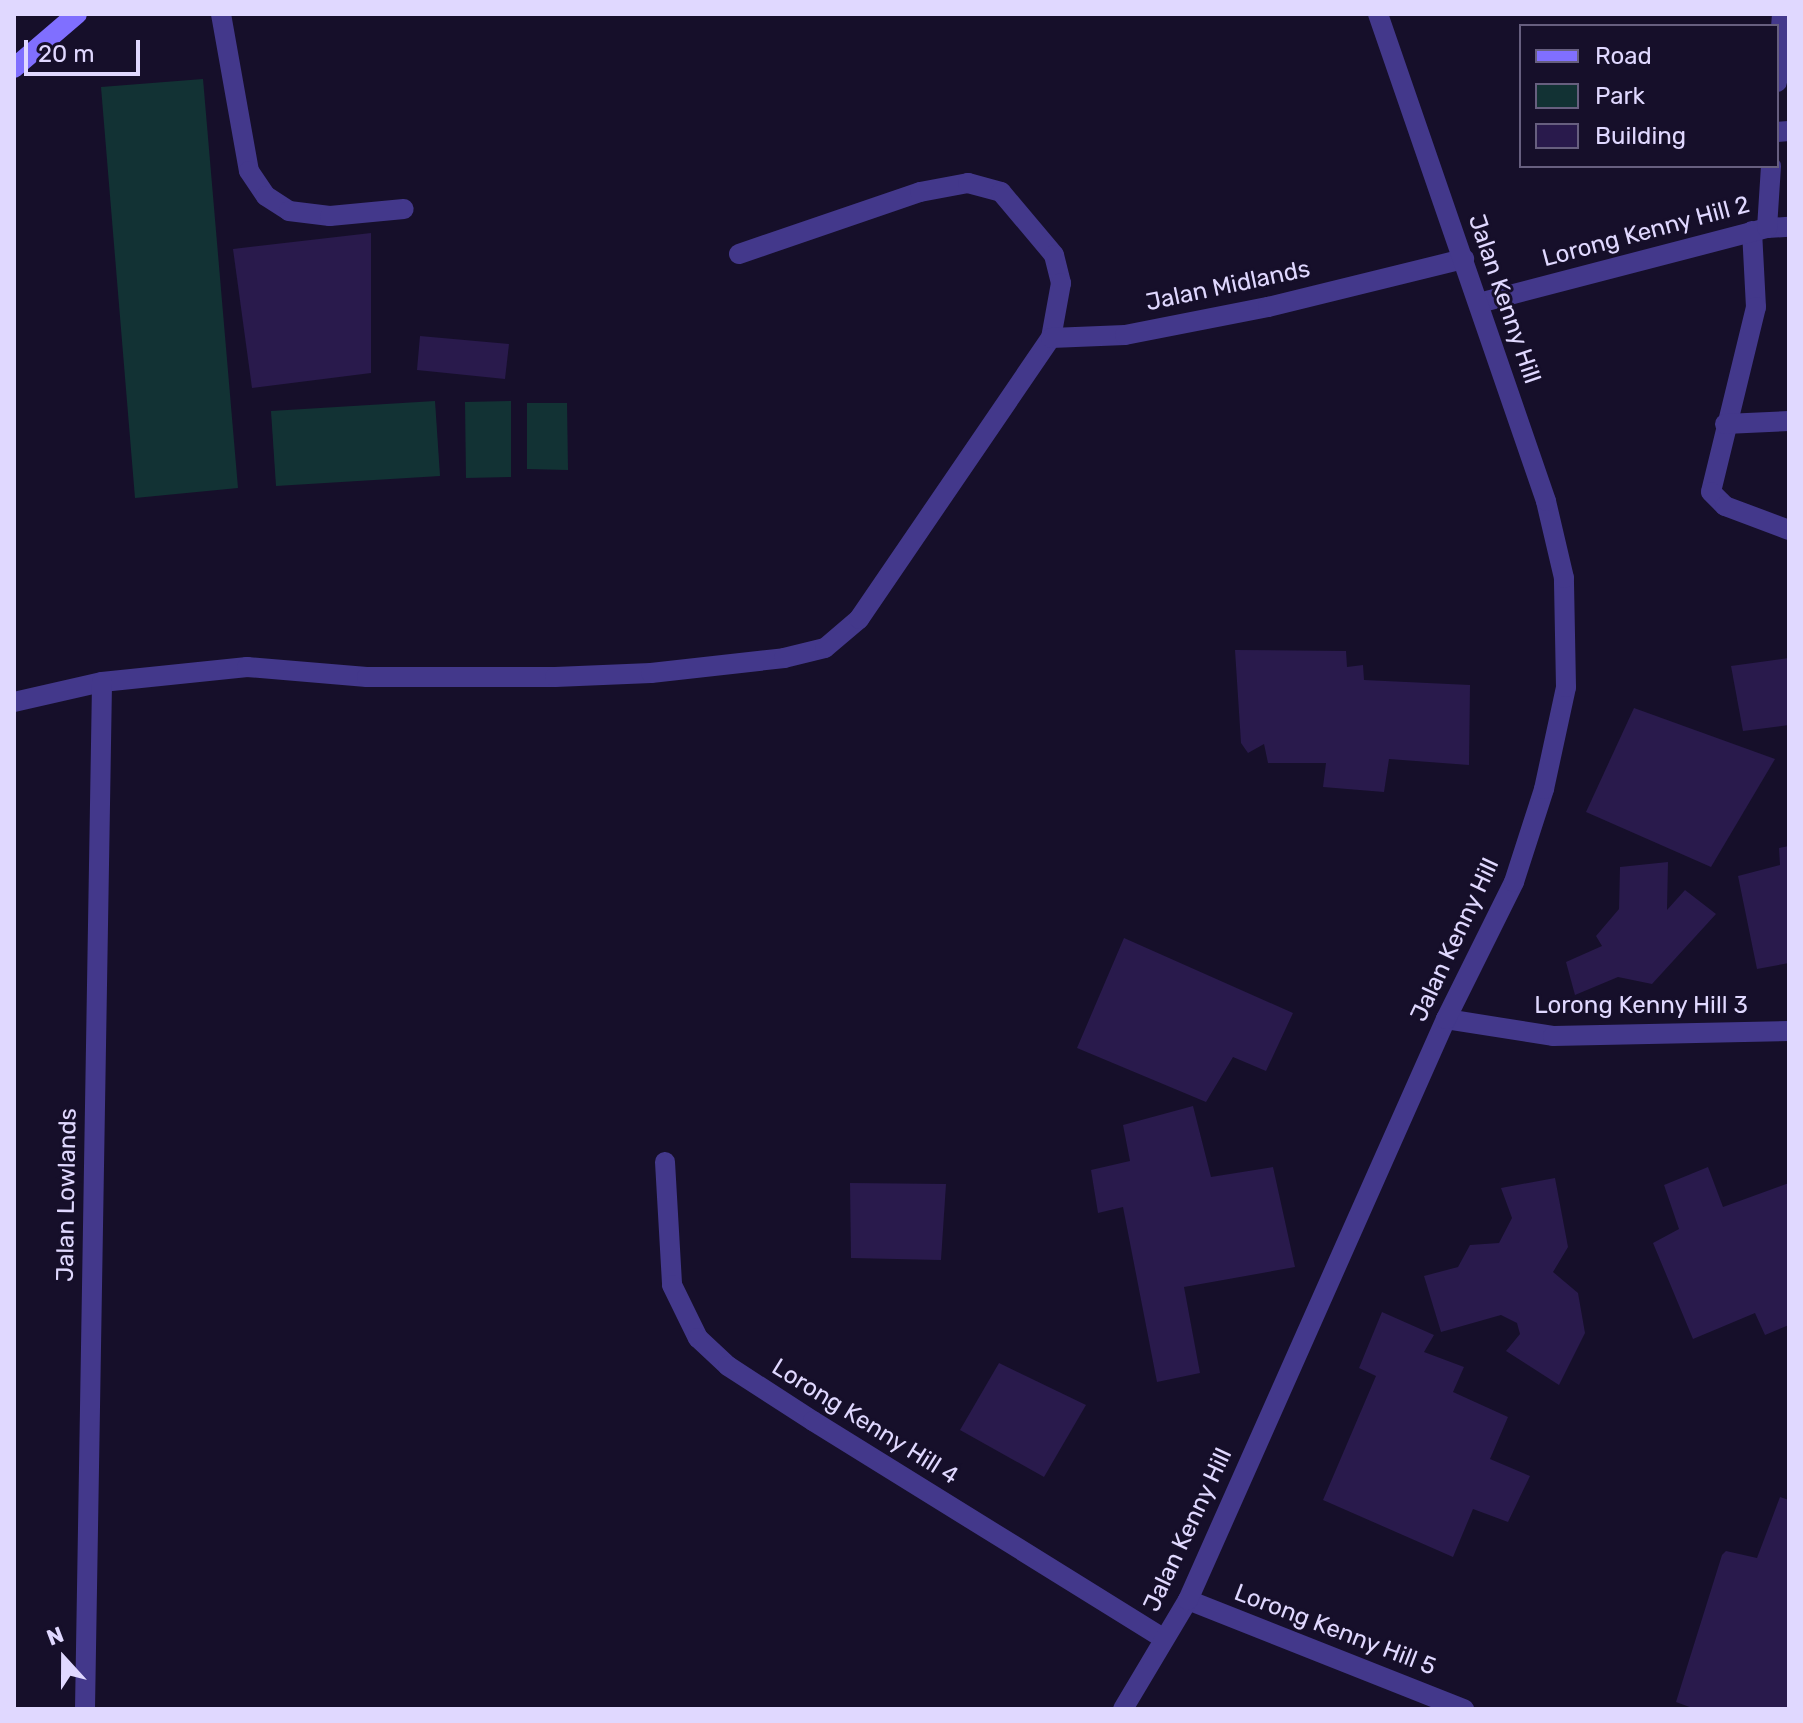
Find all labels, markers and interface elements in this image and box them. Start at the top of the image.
scale bar [28,24,144,74]
legend [1519,24,1779,168]
text: 20 m [38,40,95,68]
text: Road [1595,42,1652,70]
text: Park [1595,82,1645,110]
text: Building [1595,122,1686,150]
street label: Lorong Kenny Hill 2 [1539,190,1753,274]
street label: Jalan Kenny Hill [1461,210,1547,388]
street label: Jalan Midlands [1143,255,1313,317]
street label: Jalan Kenny Hill [1404,853,1506,1027]
street label: Lorong Kenny Hill 3 [1534,992,1748,1020]
street label: Jalan Lowlands [51,1108,83,1282]
street label: Lorong Kenny Hill 4 [766,1353,964,1491]
street label: Jalan Kenny Hill [1137,1443,1239,1617]
street label: Lorong Kenny Hill 5 [1230,1578,1440,1682]
north arrow [24,1619,104,1699]
text: N [43,1621,67,1652]

